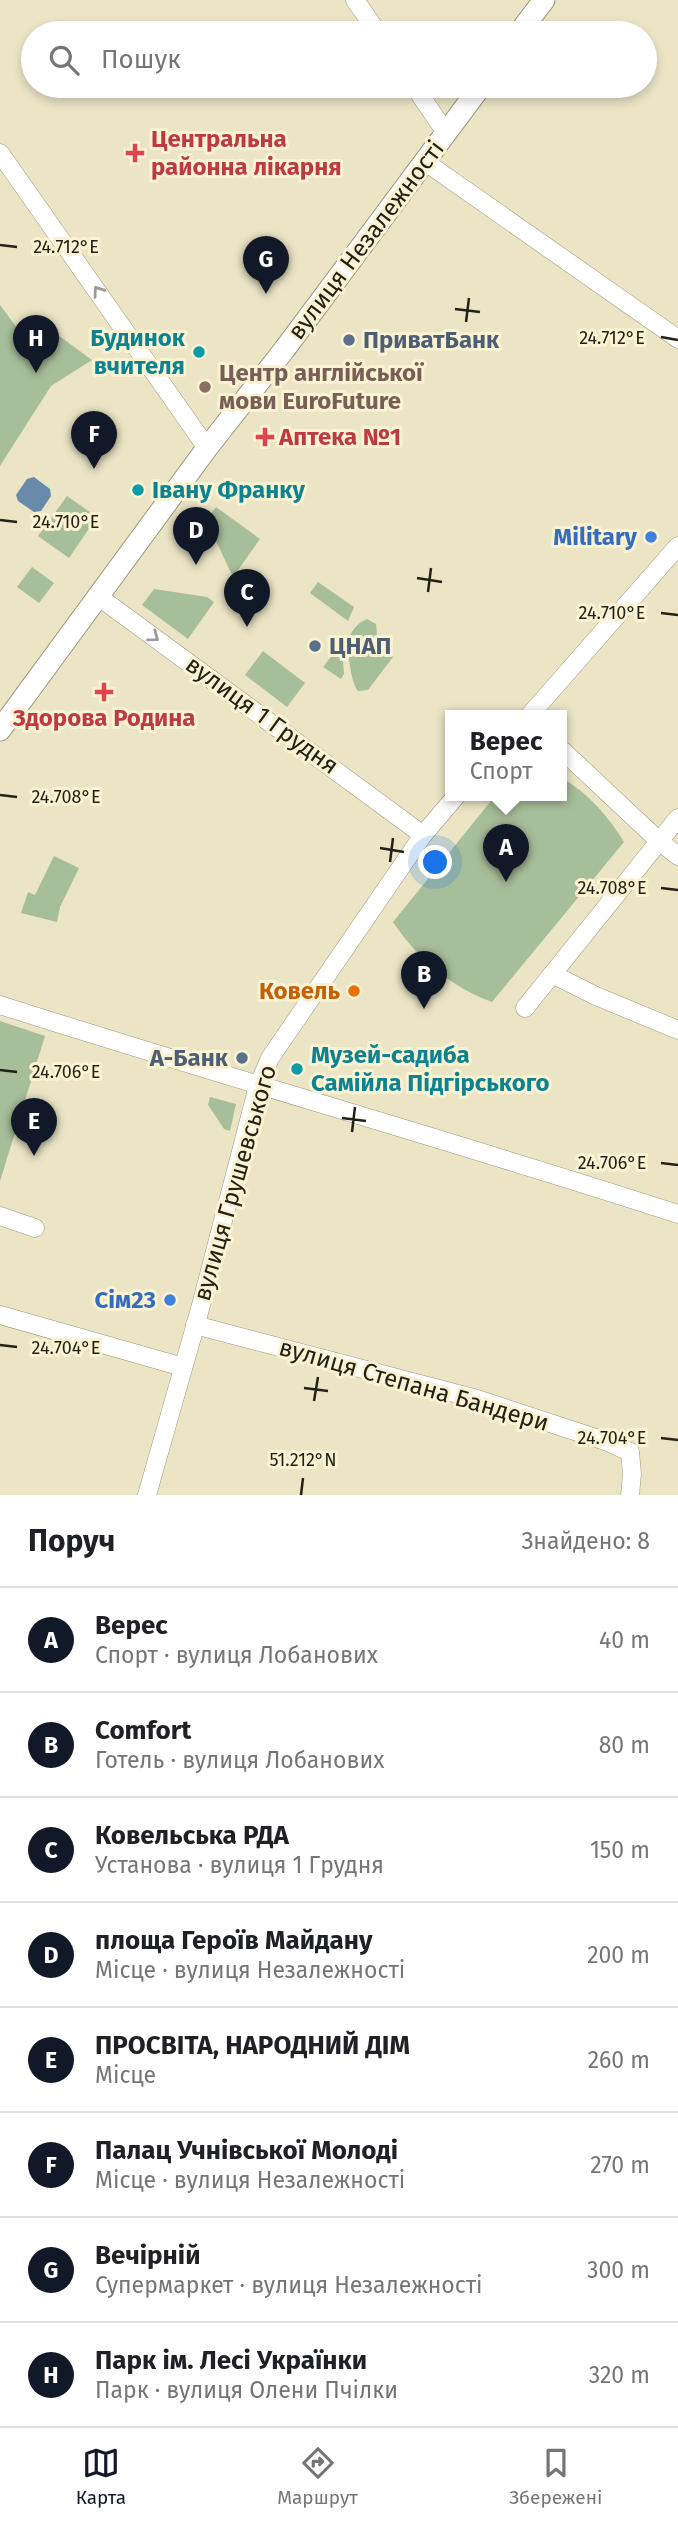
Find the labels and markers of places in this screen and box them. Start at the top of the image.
place label: Центральна районна лікарня [151,125,342,181]
marker: Центральна районна лікарня [125,143,145,163]
pin: G [243,236,289,294]
pin: H [13,315,59,373]
place label: Будинок вчителя [90,324,186,380]
place label: ПриватБанк [363,326,500,354]
marker: ПриватБанк [341,332,357,348]
marker: Будинок вчителя [191,344,207,360]
place label: Центр англійської мови EuroFuture [219,359,425,415]
marker: Центр англійської мови EuroFuture [197,379,213,395]
pin: F [71,411,117,469]
place label: Аптека №1 [278,423,401,451]
marker: Аптека №1 [257,429,273,445]
place label: Івану Франку [152,476,305,504]
marker: Івану Франку [130,482,146,498]
pin: D [173,507,219,565]
place label: Military [553,523,638,551]
marker: Military [643,529,659,545]
pin: C [224,569,270,627]
place label: ЦНАП [329,632,392,660]
marker: ЦНАП [307,638,323,654]
marker: Здорова Родина [96,684,112,700]
place label: Здорова Родина [12,704,195,732]
pin: A [483,824,529,882]
pin: B [401,951,447,1009]
place label: Ковель [259,977,340,1005]
marker: Ковель [346,983,362,999]
place label: Музей-садиба Самійла Підгірського [311,1041,550,1097]
place label: А-Банк [149,1044,229,1072]
marker: А-Банк [234,1050,250,1066]
marker: Музей-садиба Самійла Підгірського [289,1061,305,1077]
pin: E [11,1098,57,1156]
place label: Сім23 [95,1286,156,1314]
marker: Сім23 [162,1292,178,1308]

